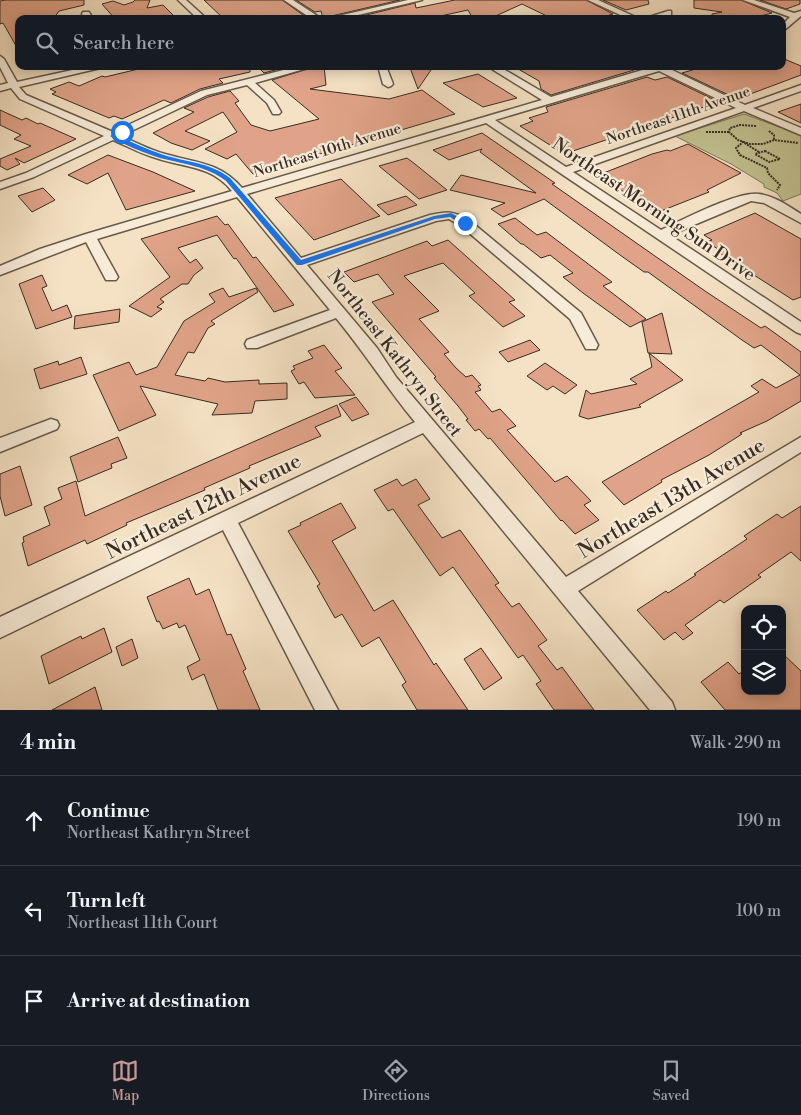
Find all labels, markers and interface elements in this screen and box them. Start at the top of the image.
search box [15,15,786,70]
icon: search [33,29,61,57]
text: Search here [73,31,174,55]
street label: Northeast 11th Avenue [604,82,753,149]
street label: Northeast 10th Avenue [251,119,404,182]
route start [111,121,134,144]
street label: Northeast Morning Sun Drive [548,133,760,286]
route end [454,212,477,235]
street label: Northeast Kathryn Street [322,265,467,442]
street label: Northeast 13th Avenue [573,433,770,565]
street label: Northeast 12th Avenue [101,448,306,566]
map controls [741,605,786,695]
button: locate [741,605,786,650]
button: layers [741,650,786,695]
text: 4 min [20,730,76,756]
text: Walk · 290 m [690,733,781,753]
text: Continue [67,799,150,823]
icon: ahead [20,807,48,835]
text: 190 m [737,811,781,831]
text: Northeast Kathryn Street [67,823,250,843]
text: Turn left [67,889,146,913]
icon: left [20,897,48,925]
text: 100 m [736,901,781,921]
text: Northeast 11th Court [67,913,218,933]
icon: arrive [20,987,48,1015]
text: Arrive at destination [67,989,250,1013]
tab: Map [111,1057,139,1105]
tab: Directions [362,1057,430,1105]
tab: Saved [653,1057,690,1105]

